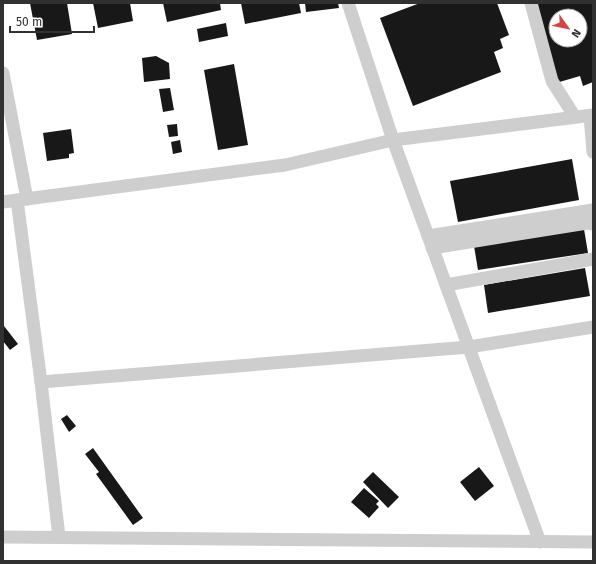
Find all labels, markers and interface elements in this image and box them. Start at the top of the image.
scale bar [10,8,94,34]
north arrow [548,8,588,48]
text: 50 m [16,15,42,29]
text: N [569,27,583,40]

